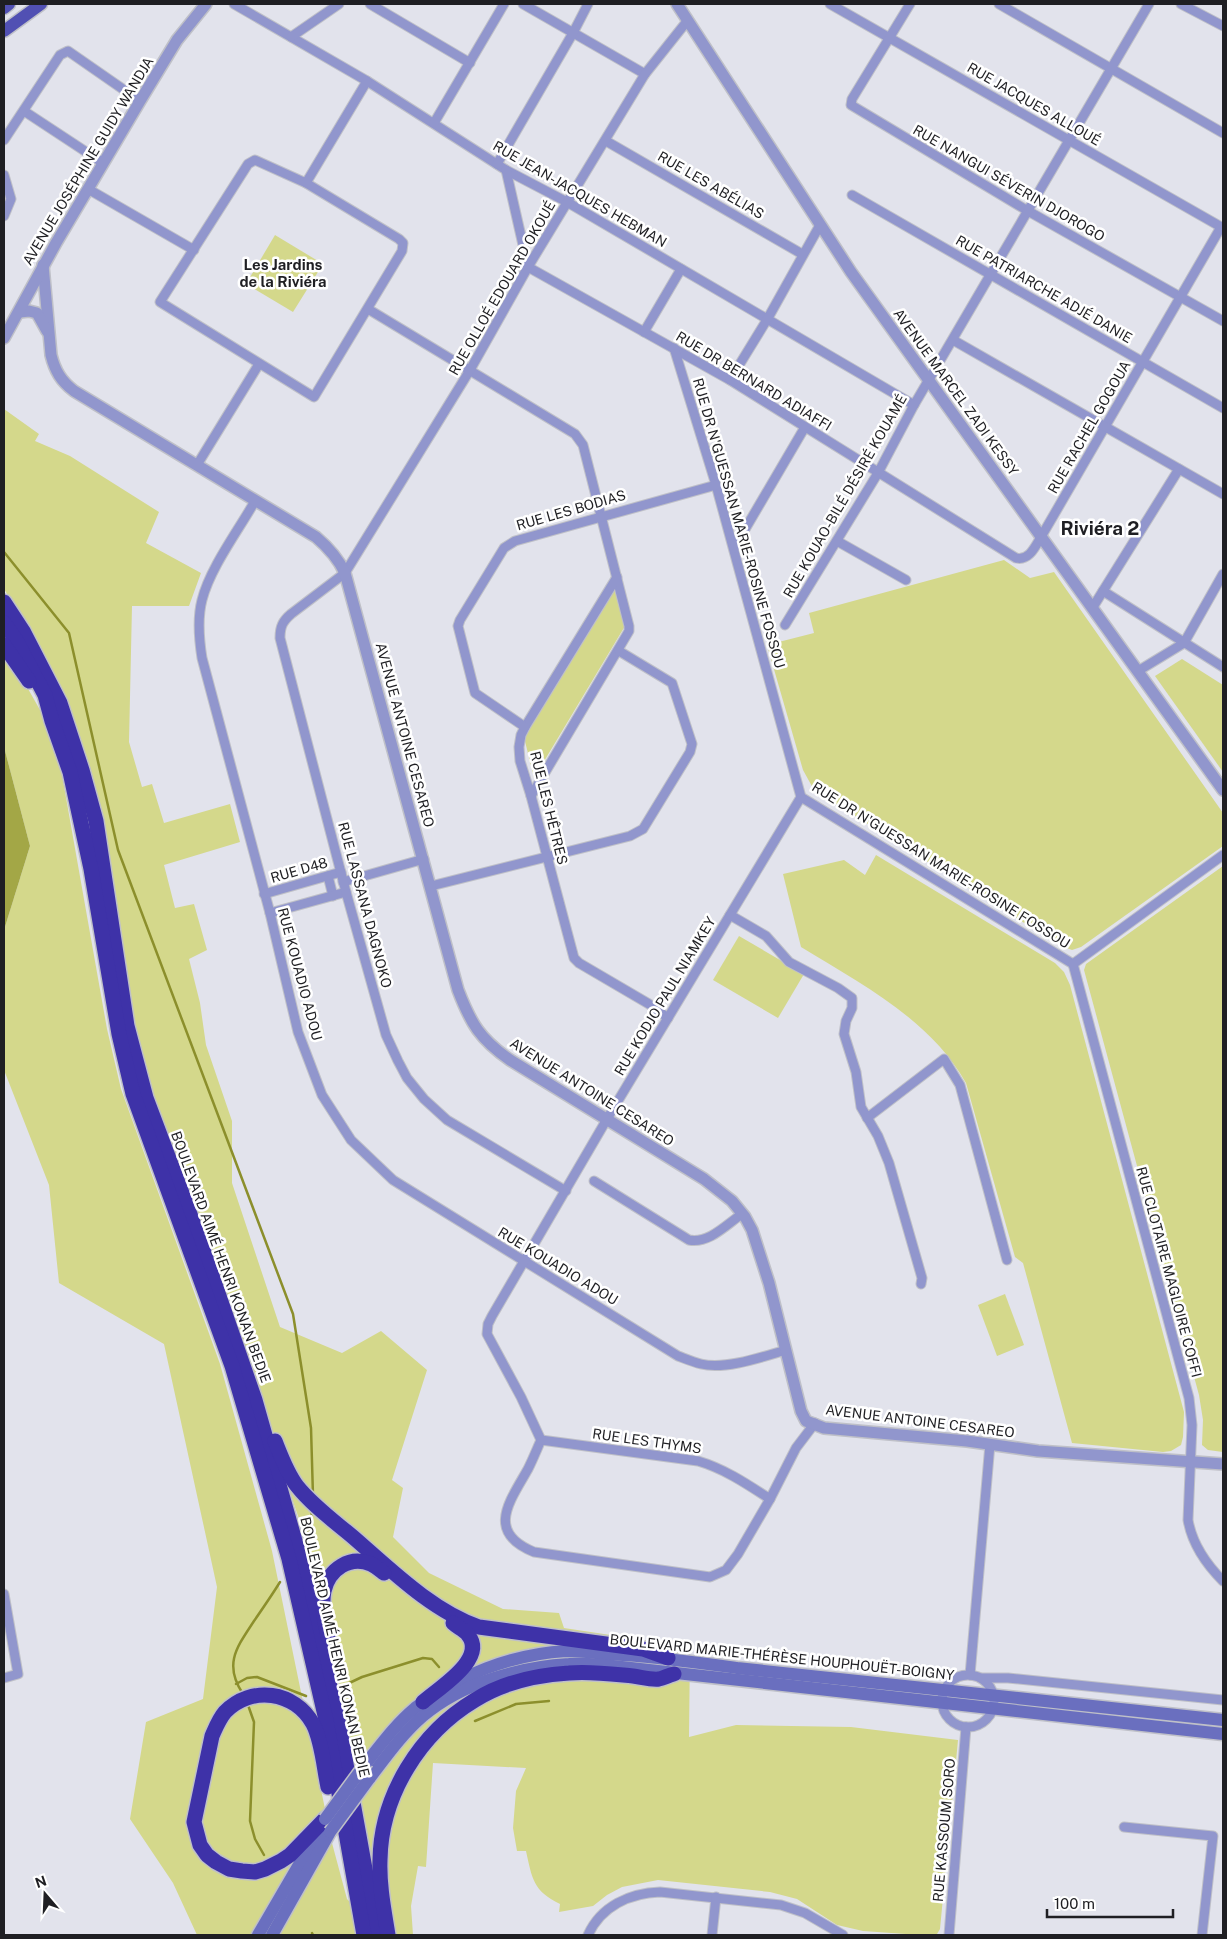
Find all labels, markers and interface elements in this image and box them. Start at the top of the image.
street label: AVENUE JOSÉPHINE GUIDY WANDJA [18,53,157,268]
street label: RUE JACQUES ALLOUÉ [965,58,1104,149]
street label: RUE NANGUI SÉVERIN DJOROGO [910,121,1108,245]
street label: RUE JEAN-JACQUES HEBMAN [490,138,670,250]
street label: RUE LES ABÉLIAS [655,147,767,222]
street label: RUE OLLOÉ EDOUARD OKOUÉ [445,198,559,378]
street label: RUE PATRIARCHE ADJÉ DANIE [953,231,1135,346]
district label: Les Jardins de la Riviéra [239,256,327,290]
street label: AVENUE MARCEL ZADI KESSY [890,306,1022,479]
street label: RUE DR BERNARD ADIAFFI [673,328,835,434]
street label: RUE RACHEL GOGOUA [1044,358,1134,496]
street label: RUE DR N'GUESSAN MARIE-ROSINE FOSSOU [690,376,788,670]
street label: RUE KOUAO-BILÉ DÉSIRÉ KOUAMÉ [779,391,910,600]
street label: RUE LES BODIAS [514,487,628,533]
district label: Riviéra 2 [1061,517,1139,539]
street label: AVENUE ANTOINE CESAREO [373,641,437,829]
street label: RUE LES HÊTRES [527,749,572,866]
street label: RUE DR N'GUESSAN MARIE-ROSINE FOSSOU [809,778,1073,952]
street label: RUE LASSANA DAGNOKO [335,820,395,990]
street label: RUE D48 [269,854,329,886]
street label: RUE KOUADIO ADOU [275,906,325,1042]
street label: RUE KODJO PAUL NIAMKEY [611,913,719,1078]
street label: AVENUE ANTOINE CESAREO [507,1035,677,1149]
street label: BOULEVARD AIMÉ HENRI KONAN BEDIE [168,1129,275,1385]
street label: RUE CLOTAIRE MAGLOIRE COFFI [1133,1165,1205,1379]
street label: RUE KOUADIO ADOU [495,1224,621,1308]
street label: AVENUE ANTOINE CESAREO [825,1401,1015,1441]
street label: RUE LES THYMS [591,1425,703,1457]
street label: BOULEVARD AIMÉ HENRI KONAN BEDIE [297,1515,374,1779]
street label: BOULEVARD MARIE-THÉRÈSE HOUPHOUËT-BOIGNY [609,1629,956,1683]
street label: RUE KASSOUM SORO [930,1758,958,1902]
north arrow [20,1869,70,1919]
text: N [33,1872,49,1891]
scale bar [1047,1886,1173,1918]
text: 100 m [1054,1895,1095,1912]

